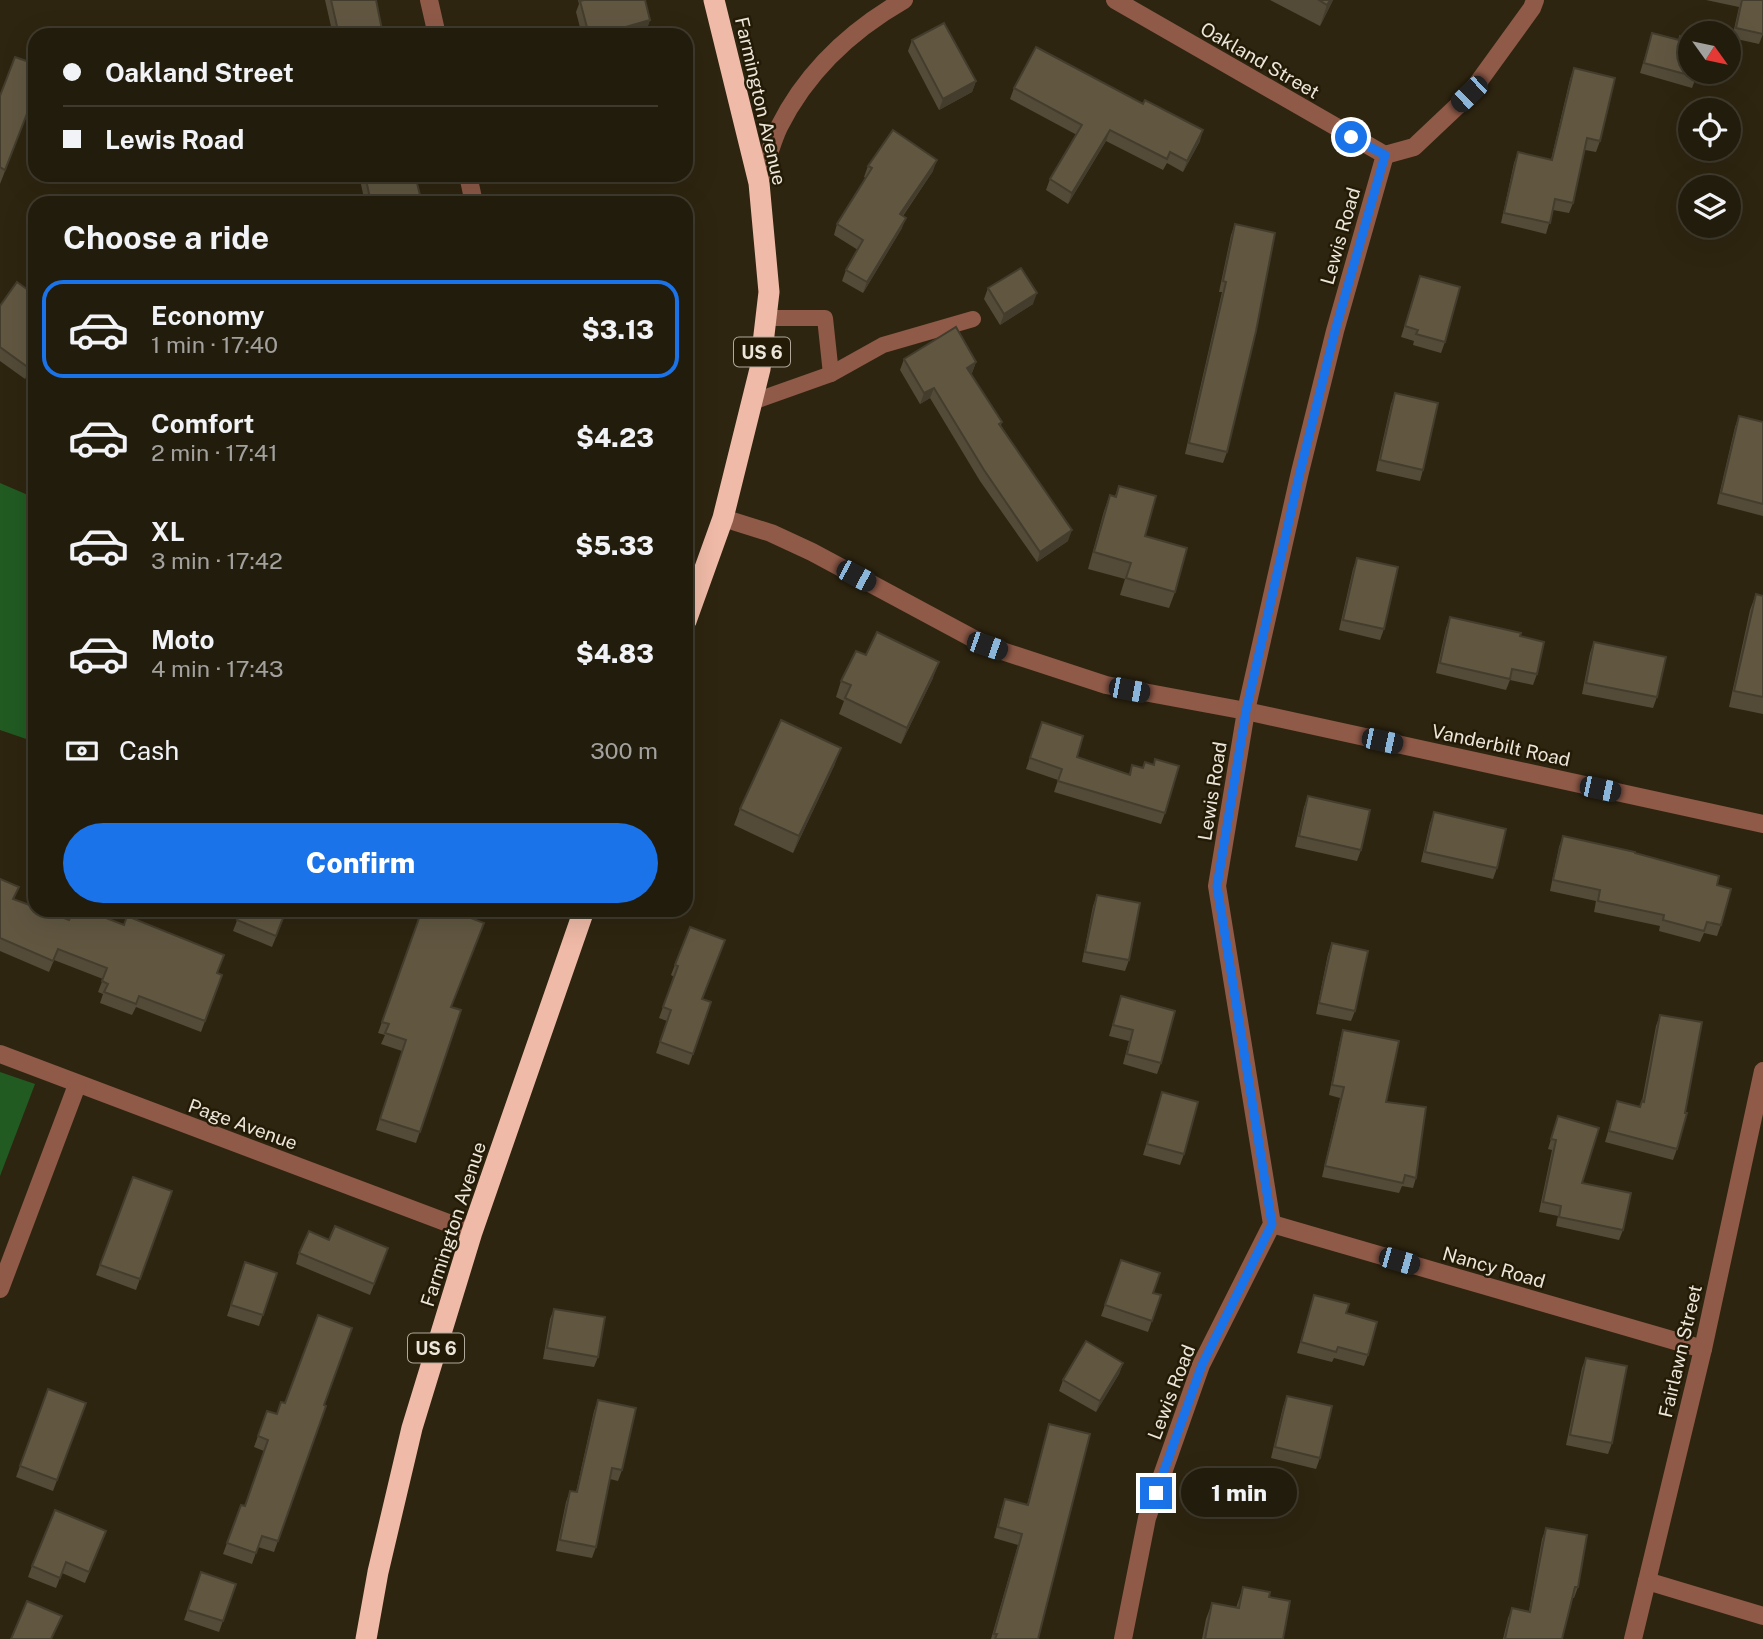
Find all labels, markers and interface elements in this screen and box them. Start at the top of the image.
street label: Farmington Avenue [731,15,791,187]
street label: Oakland Street [1197,17,1323,103]
north arrow [1678,21,1741,84]
map controls [1678,21,1741,238]
text: Oakland Street [105,57,294,88]
car [1447,72,1492,116]
button: locate [1678,98,1741,161]
route start [1335,121,1367,153]
text: Lewis Road [105,124,244,155]
button: layers [1678,175,1741,238]
street label: Lewis Road [1316,185,1364,287]
text: Choose a ride [63,219,269,256]
icon: car [67,298,130,361]
text: Economy [151,300,264,331]
text: $3.13 [582,314,654,345]
text: 1 min · 17:40 [151,331,278,358]
road number: US 6 [734,338,790,366]
icon: car [67,406,130,469]
text: Comfort [151,408,254,439]
text: $4.23 [576,422,654,453]
text: 2 min · 17:41 [151,439,278,466]
icon: car [67,514,130,577]
text: XL [151,516,185,547]
text: $5.33 [575,530,654,561]
text: 3 min · 17:42 [151,547,283,574]
car [833,557,880,595]
icon: car [67,622,130,685]
text: Moto [151,624,214,655]
car [964,629,1011,663]
text: $4.83 [576,638,654,669]
text: 4 min · 17:43 [151,655,284,682]
car [1107,676,1152,704]
street label: Vanderbilt Road [1430,720,1572,770]
car [1360,726,1405,756]
icon: cash [63,732,101,770]
text: Cash [119,735,179,766]
text: 300 m [590,737,658,764]
street label: Lewis Road [1193,740,1231,842]
car [1578,774,1623,804]
button: Confirm [63,823,658,903]
street label: Page Avenue [185,1094,301,1154]
street label: Farmington Avenue [416,1139,490,1309]
street label: Nancy Road [1440,1242,1548,1292]
car [1376,1245,1423,1277]
street label: Fairlawn Street [1654,1282,1706,1420]
road number: US 6 [408,1334,464,1363]
street label: Lewis Road [1143,1341,1199,1443]
callout: 1 min [1180,1468,1296,1518]
route end [1140,1477,1172,1509]
text: 1 min [1211,1479,1267,1506]

